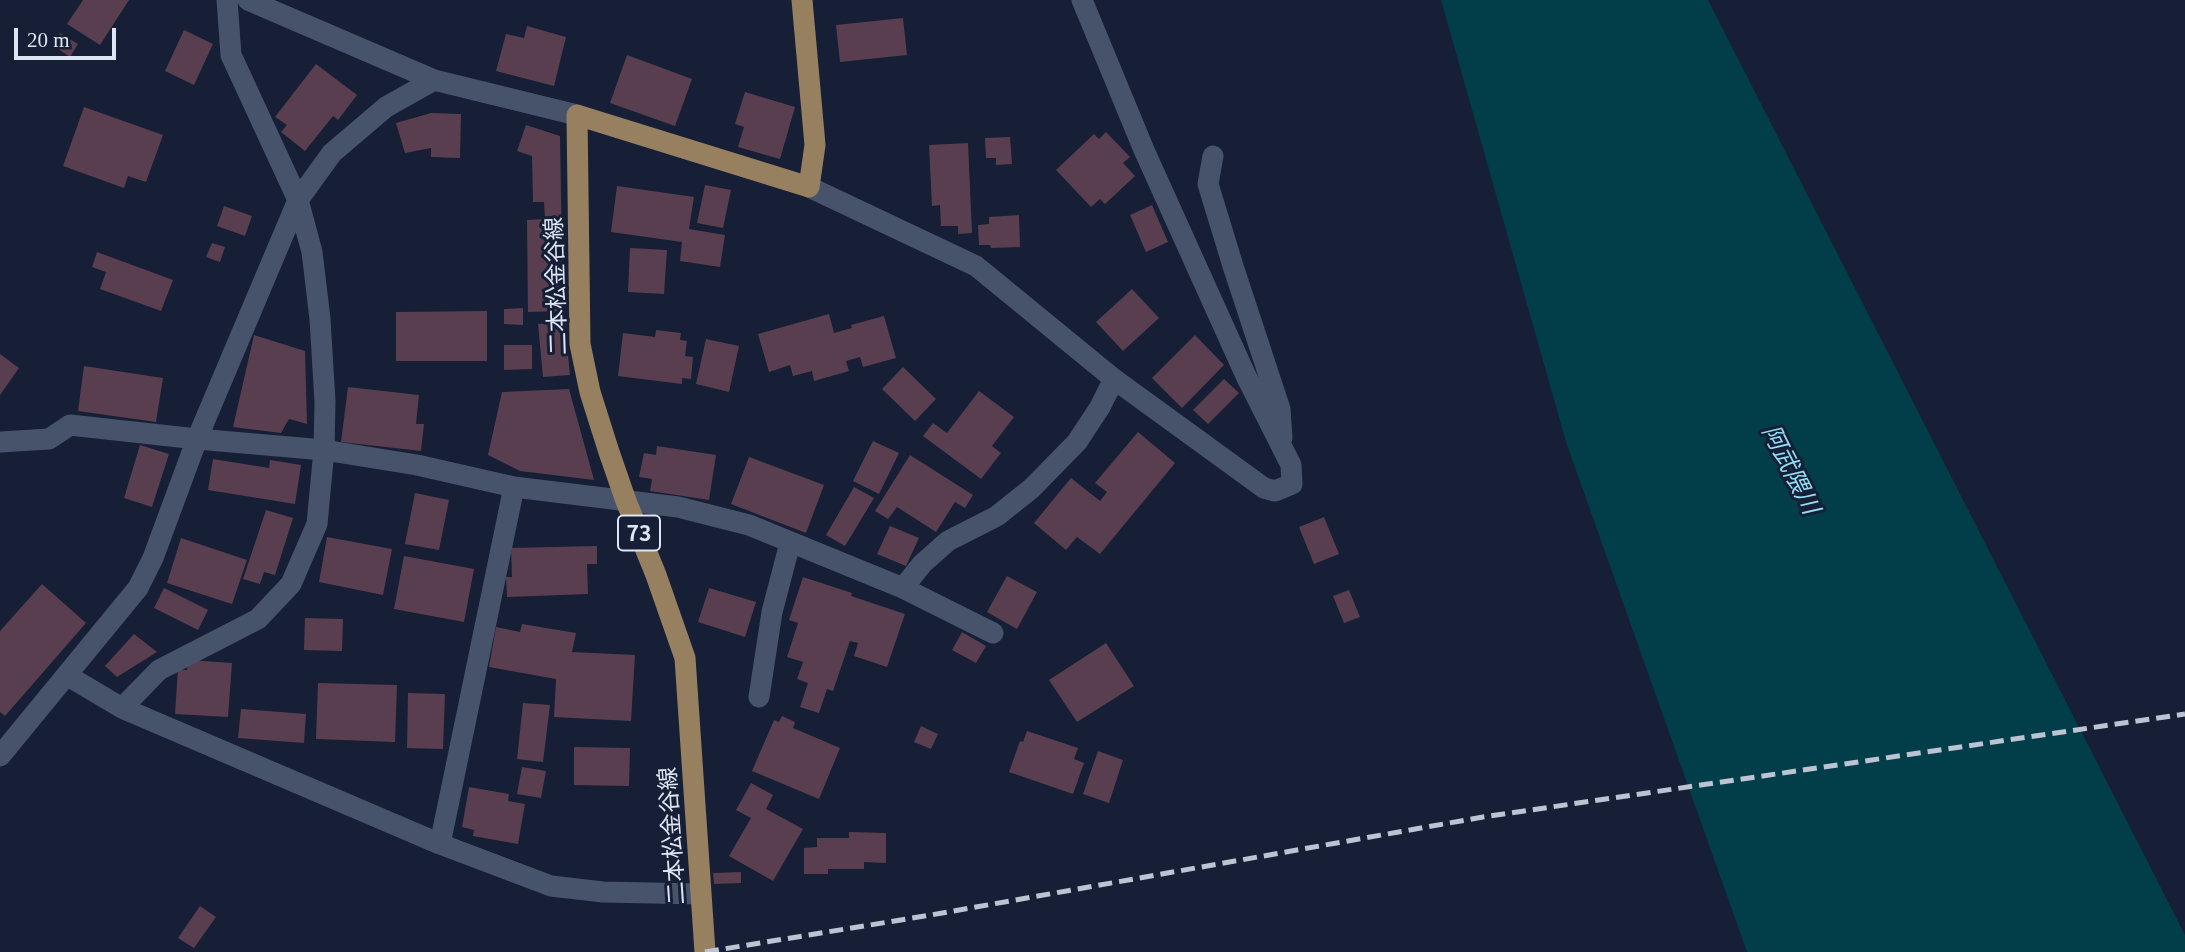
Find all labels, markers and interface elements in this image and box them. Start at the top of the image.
scale bar [18,14,119,58]
text: 20 m [27,28,70,52]
street label: 二本松金谷線 [539,217,571,355]
water label: 阿武隈川 [1757,420,1827,518]
road number: 73 [618,516,660,550]
street label: 二本松金谷線 [652,766,690,906]

